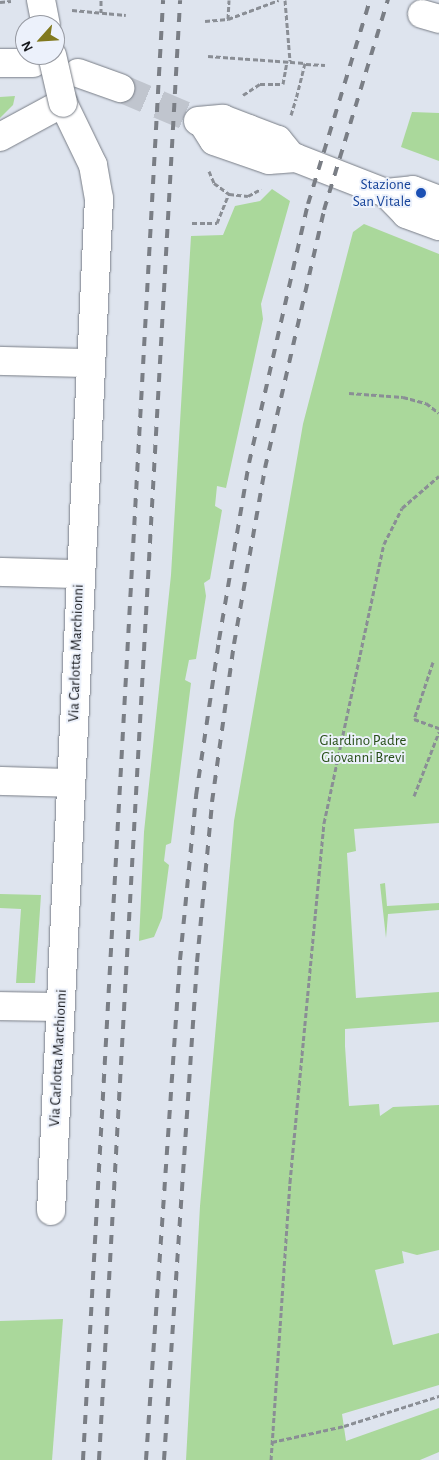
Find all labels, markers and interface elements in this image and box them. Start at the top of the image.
north arrow [15,15,65,65]
text: N [19,39,36,54]
place label: Stazione San Vitale [353,175,411,210]
marker: Stazione San Vitale [415,187,427,199]
street label: Via Carlotta Marchionni [65,584,87,722]
park label: Giardino Padre Giovanni Brevi [319,731,407,766]
street label: Via Carlotta Marchionni [45,989,71,1127]

